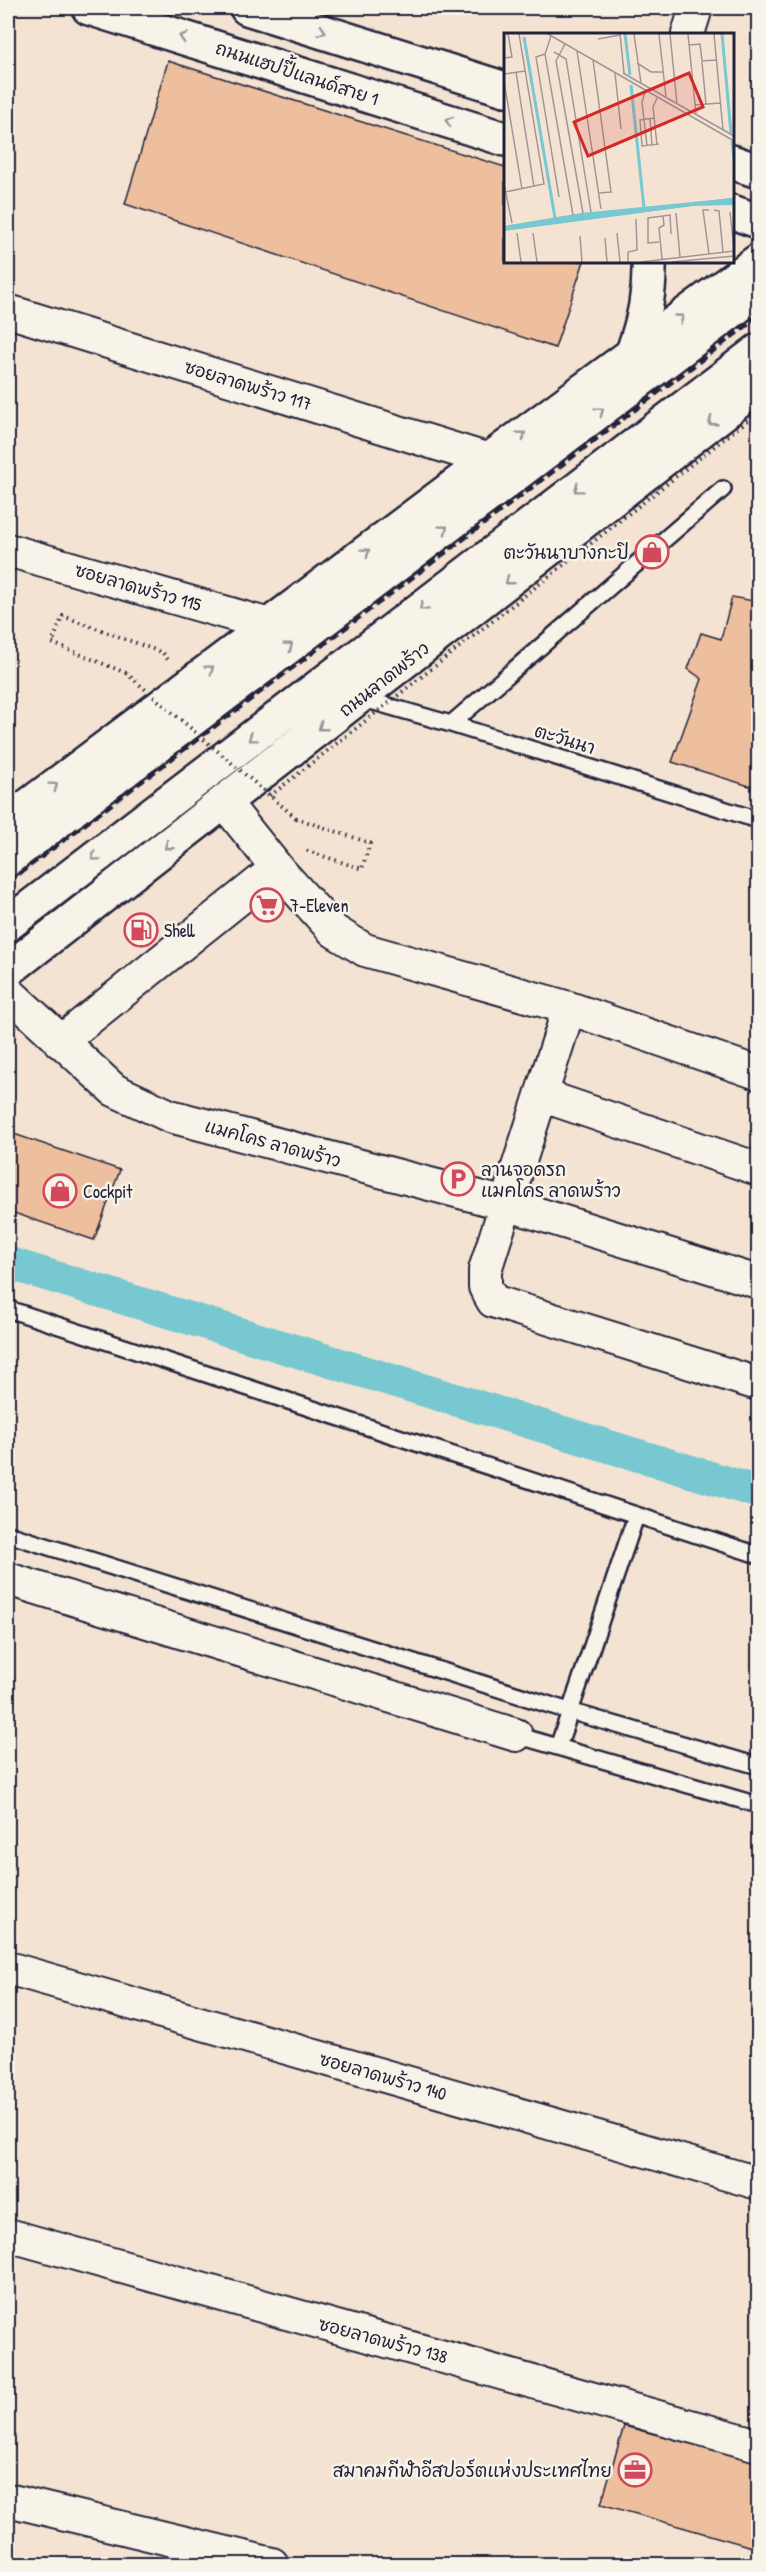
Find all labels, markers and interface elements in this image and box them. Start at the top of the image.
one-way arrow [316,24,327,37]
street label: ถนนแฮปปี้แลนด์สาย 1 [212,31,383,111]
one-way arrow [178,32,189,44]
inset map [504,33,733,262]
one-way arrow [444,116,455,128]
one-way arrow [674,314,685,325]
street label: ซอยลาดพร้าว 117 [181,354,315,416]
one-way arrow [593,407,604,418]
one-way arrow [708,414,719,425]
one-way arrow [515,431,526,442]
one-way arrow [574,481,585,492]
one-way arrow [438,525,449,536]
shop icon: ตะวันนาบางกะปิ [634,534,670,570]
place label: ตะวันนาบางกะปิ [504,540,629,565]
one-way arrow [359,548,370,559]
street label: ซอยลาดพร้าว 115 [72,557,205,617]
one-way arrow [505,573,516,584]
one-way arrow [419,600,430,611]
street label: ถนนลาดพร้าว [334,636,434,722]
one-way arrow [282,642,293,653]
one-way arrow [204,666,215,677]
street label: ตะวันนา [532,718,598,760]
one-way arrow [318,719,329,730]
one-way arrow [247,731,258,742]
one-way arrow [48,783,59,794]
one-way arrow [164,839,175,850]
one-way arrow [91,850,102,861]
supermarket icon: 7-Eleven [249,887,285,923]
place label: 7-Eleven [290,893,349,918]
fuel station icon: Shell [123,912,159,948]
place label: Shell [164,918,195,943]
street label: แมคโคร ลาดพร้าว [202,1113,344,1173]
place label: ลานจอดรถ แมคโคร ลาดพร้าว [481,1157,621,1203]
parking icon: ลานจอดรถ แมคโคร ลาดพร้าว [440,1161,476,1197]
shop icon: Cockpit [42,1173,78,1209]
place label: Cockpit [83,1179,133,1204]
street label: ซอยลาดพร้าว 140 [316,2046,450,2106]
street label: ซอยลาดพร้าว 138 [316,2311,450,2369]
office icon: สมาคมกีฬาอีสปอร์ตแห่งประเทศไทย [617,2452,653,2488]
place label: สมาคมกีฬาอีสปอร์ตแห่งประเทศไทย [333,2458,612,2483]

